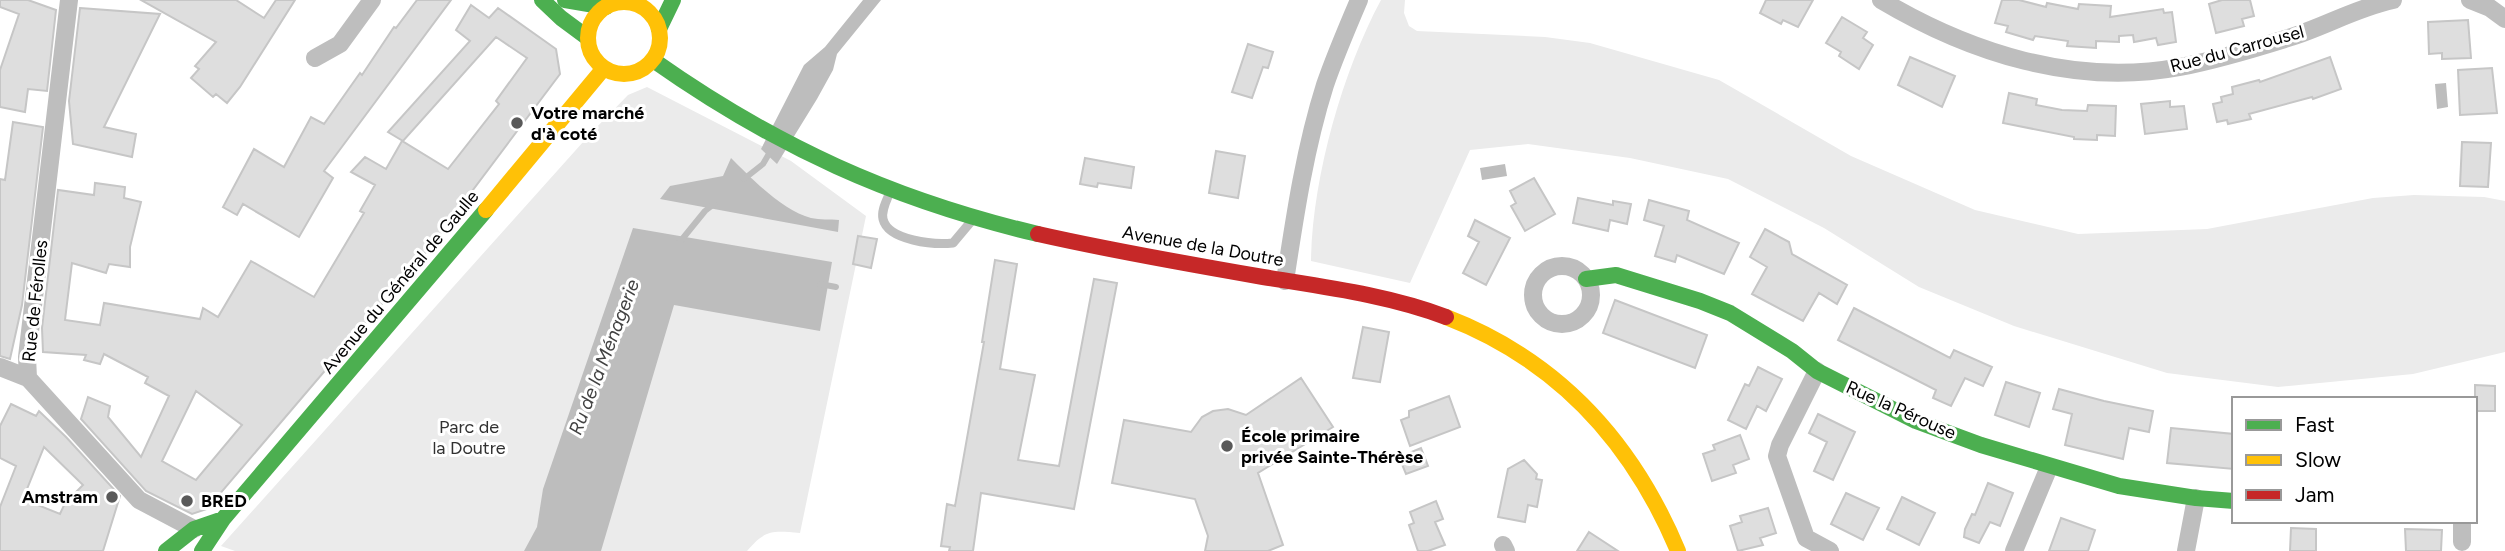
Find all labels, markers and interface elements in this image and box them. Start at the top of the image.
street label: Rue du Carrousel [2168,21,2306,77]
place label: Votre marché d'à coté [531,102,644,145]
marker: Votre marché d'à coté [509,115,525,131]
street label: Avenue du Général de Gaulle [317,186,483,378]
street label: Avenue de la Doutre [1121,221,1285,271]
street label: Rue de Férolles [18,239,52,363]
water label: Ru de la Ménagerie [564,276,644,438]
street label: Rue la Pérouse [1843,376,1960,444]
legend [2232,397,2477,523]
text: Fast [2295,412,2335,437]
park label: Parc de la Doutre [432,416,506,459]
place label: École primaire privée Sainte-Thérèse [1241,425,1423,468]
marker: École primaire privée Sainte-Thérèse [1219,438,1235,454]
text: Slow [2295,447,2341,472]
text: Jam [2295,482,2334,507]
place label: Amstram [22,486,98,508]
marker: Amstram [104,489,120,505]
place label: BRED [201,490,247,512]
marker: BRED [179,493,195,509]

